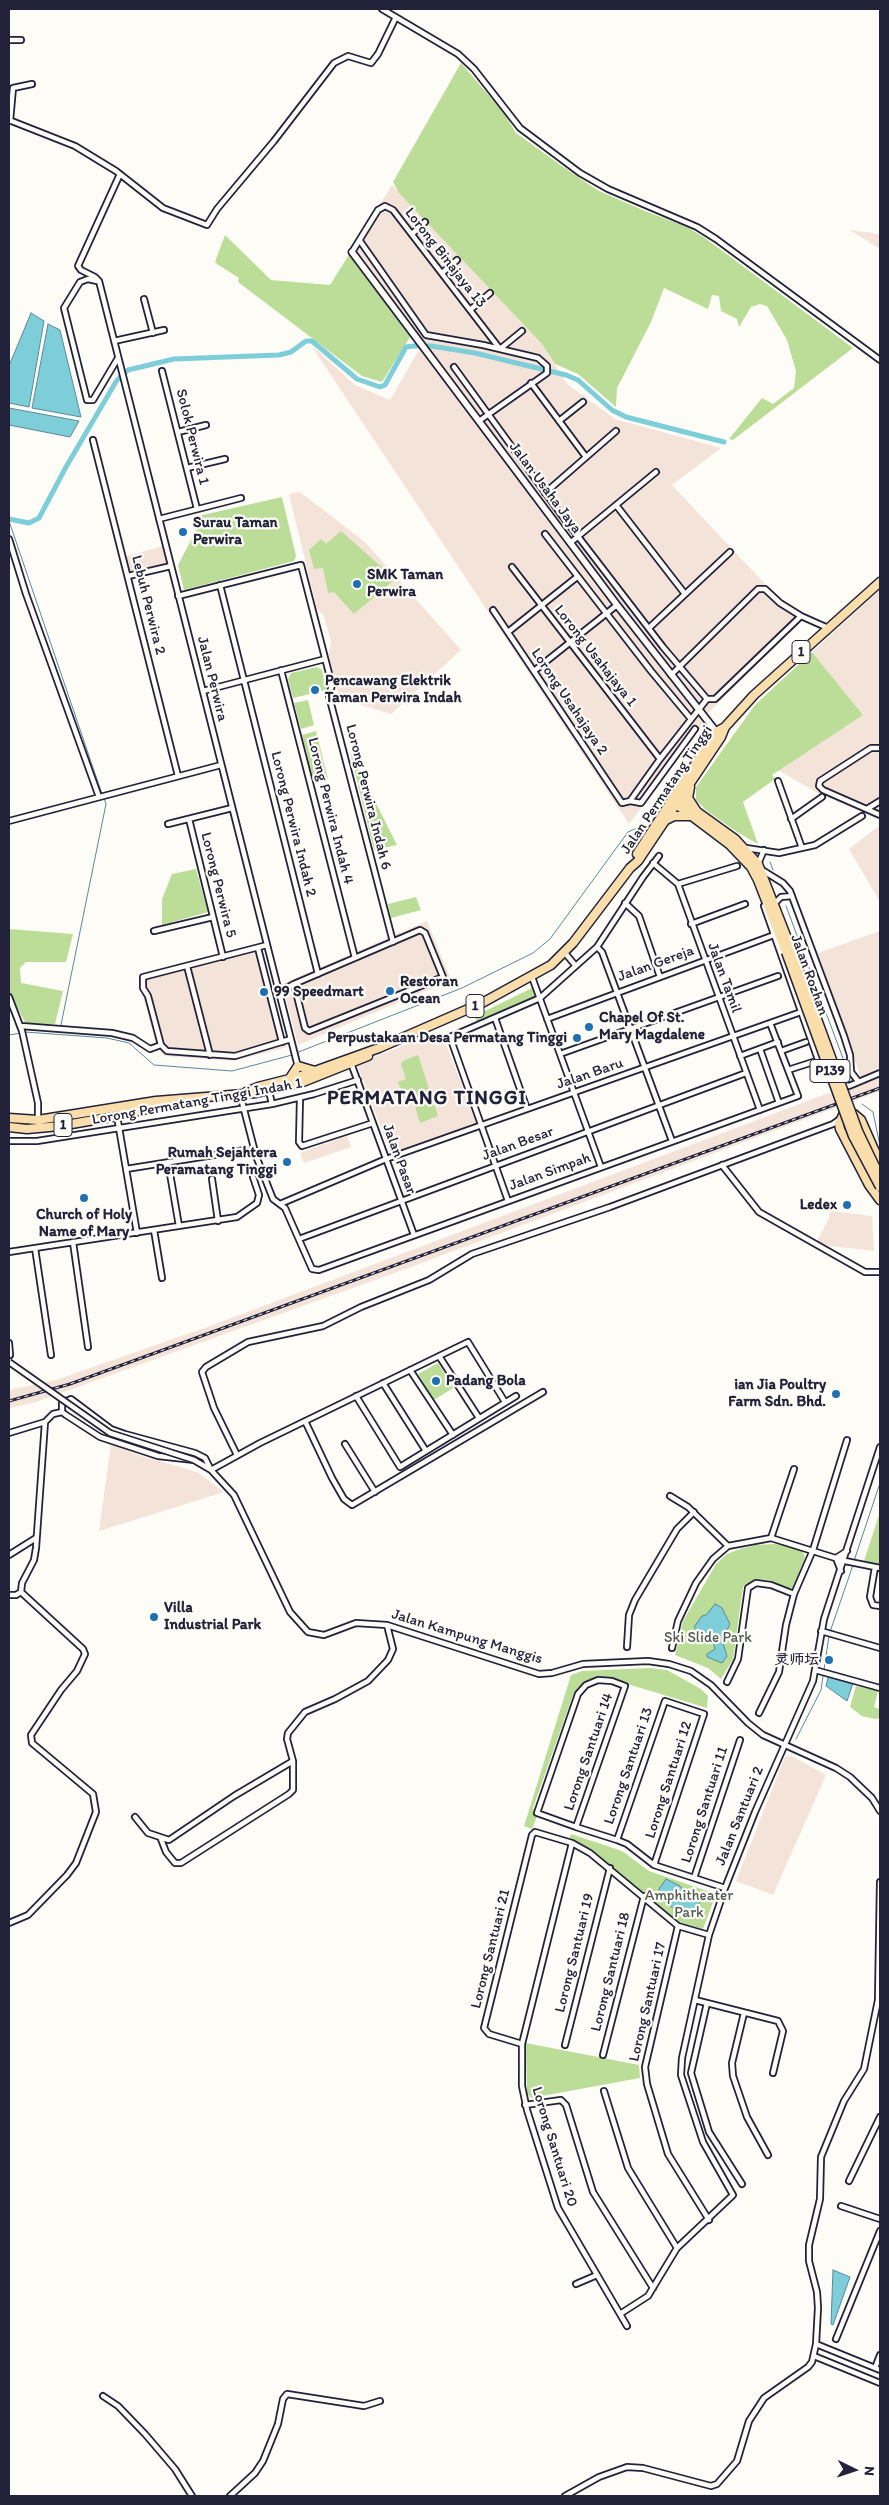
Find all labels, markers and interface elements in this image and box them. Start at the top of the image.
street label: Lorong Binajaya 13 [400,204,490,312]
street label: Solok Perwira 1 [171,387,213,487]
street label: Jalan Usaha Jaya [505,439,585,537]
place label: Surau Taman Perwira [193,514,278,549]
marker: Surau Taman Perwira [177,526,189,538]
street label: Lebuh Perwira 2 [127,553,169,657]
place label: SMK Taman Perwira [367,566,443,601]
marker: SMK Taman Perwira [351,578,363,590]
street label: Lorong Usahajaya 1 [550,602,640,710]
street label: Jalan Perwira [193,635,231,723]
road number: 1 [792,640,810,664]
street label: Lorong Usahajaya 2 [527,645,611,759]
place label: Pencawang Elektrik Taman Perwira Indah [325,672,461,707]
marker: Pencawang Elektrik Taman Perwira Indah [309,684,321,696]
street label: Lorong Perwira Indah 6 [341,722,395,872]
street label: Jalan Permatang Tinggi [617,722,717,858]
street label: Lorong Perwira Indah 4 [303,736,357,886]
street label: Lorong Perwira Indah 2 [266,749,320,899]
street label: Lorong Perwira 5 [196,830,240,940]
street label: Jalan Rozhan [786,932,832,1018]
street label: Jalan Tamil [703,941,745,1015]
street label: Jalan Gereja [615,942,697,986]
place label: Restoran Ocean [400,973,458,1008]
place label: 99 Speedmart [274,983,364,1001]
marker: Restoran Ocean [384,985,396,997]
marker: 99 Speedmart [258,986,270,998]
road number: 1 [466,994,484,1018]
place label: Chapel Of St. Mary Magdalene [599,1009,705,1044]
marker: Chapel Of St. Mary Magdalene [583,1021,595,1033]
place label: Perpustakaan Desa Permatang Tinggi [327,1029,567,1047]
marker: Perpustakaan Desa Permatang Tinggi [571,1032,583,1044]
street label: Jalan Baru [554,1054,626,1094]
road number: P139 [810,1060,850,1082]
street label: Lorong Permatang Tinggi Indah 1 [91,1075,303,1129]
district label: PERMATANG TINGGI [325,1087,529,1111]
road number: 1 [54,1114,72,1136]
street label: Jalan Pasar [378,1121,420,1197]
street label: Jalan Besar [480,1123,556,1165]
place label: Rumah Sejahtera Peramatang Tinggi [156,1144,277,1179]
street label: Jalan Simpah [507,1149,593,1195]
marker: Rumah Sejahtera Peramatang Tinggi [281,1156,293,1168]
marker: Church of Holy Name of Mary [78,1192,90,1204]
place label: Ledex [800,1196,837,1214]
marker: Ledex [841,1199,853,1211]
place label: Church of Holy Name of Mary [36,1206,132,1241]
place label: Padang Bola [446,1372,526,1390]
marker: Padang Bola [430,1375,442,1387]
place label: ian Jia Poultry Farm Sdn. Bhd. [728,1376,826,1411]
marker: ian Jia Poultry Farm Sdn. Bhd. [830,1388,842,1400]
place label: Villa Industrial Park [164,1599,261,1634]
street label: Jalan Kampung Manggis [389,1605,545,1669]
marker: Villa Industrial Park [148,1611,160,1623]
park label: Ski Slide Park [664,1629,752,1647]
place label: 灵师坛 [774,1651,819,1669]
marker: 灵师坛 [823,1654,835,1666]
street label: Lorong Santuari 14 [560,1691,618,1813]
street label: Lorong Santuari 13 [601,1705,657,1827]
street label: Lorong Santuari 12 [642,1719,696,1841]
street label: Lorong Santuari 11 [678,1745,732,1865]
street label: Jalan Santuari 2 [712,1764,768,1868]
park label: Amphitheater Park [645,1887,733,1922]
street label: Lorong Santuari 21 [467,1888,515,2010]
street label: Lorong Santuari 19 [551,1892,599,2014]
street label: Lorong Santuari 18 [587,1910,635,2034]
street label: Lorong Santuari 17 [626,1941,670,2063]
street label: Lorong Santuari 20 [527,2085,581,2209]
north arrow [829,2445,879,2495]
text: N [861,2466,878,2476]

